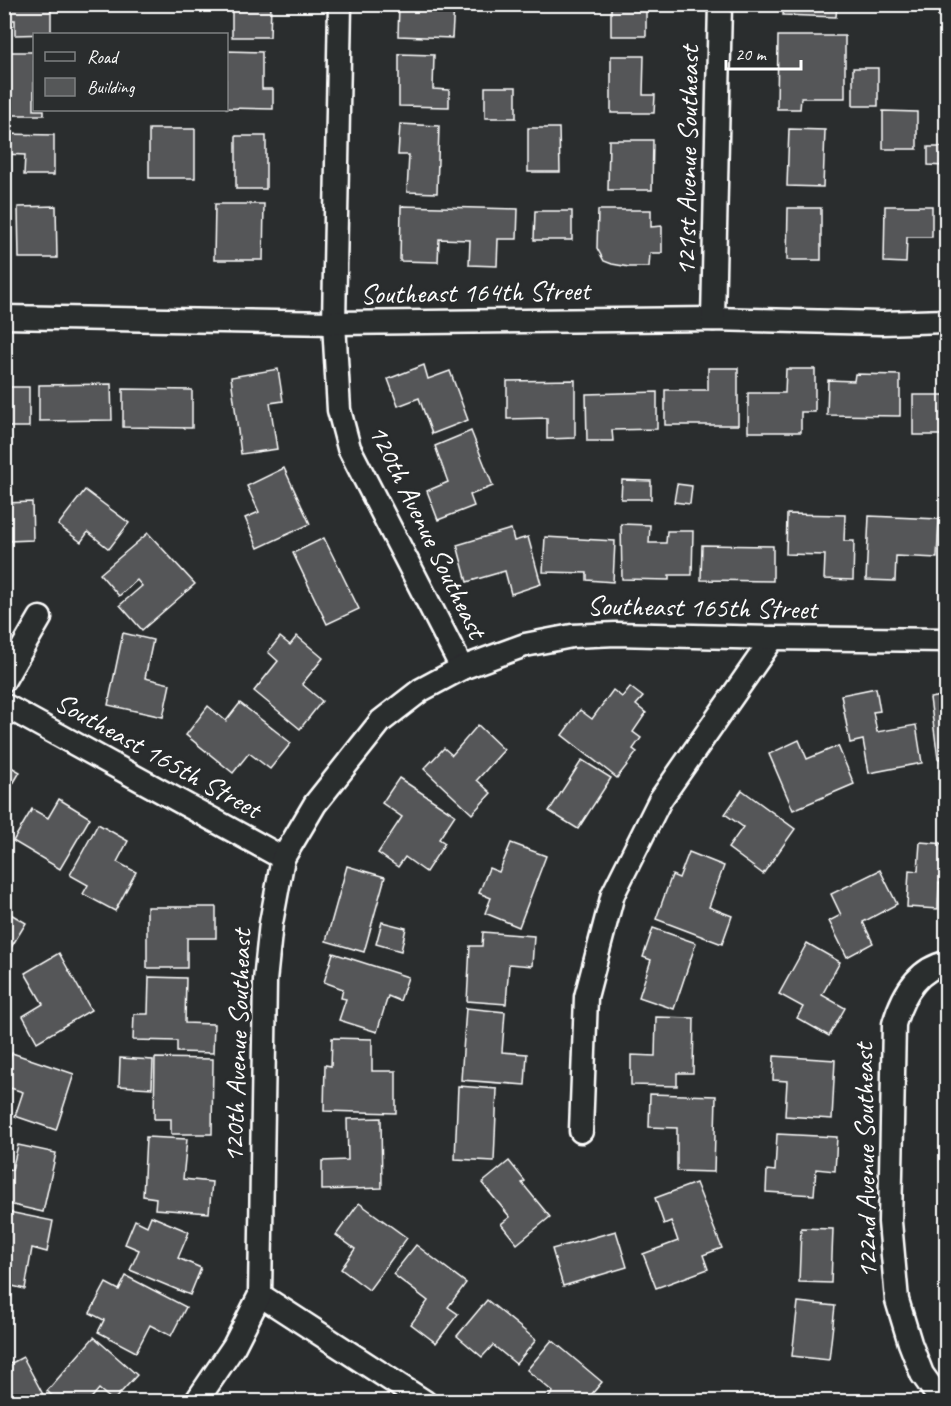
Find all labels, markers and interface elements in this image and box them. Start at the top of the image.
legend [33,33,228,111]
scale bar [726,33,801,71]
street label: 121st Avenue Southeast [667,43,707,276]
text: 20 m [735,43,768,65]
text: Road [87,46,120,68]
text: Building [87,76,136,98]
street label: Southeast 164th Street [360,272,593,311]
street label: 120th Avenue Southeast [361,418,496,646]
street label: Southeast 165th Street [587,588,820,627]
street label: Southeast 165th Street [49,684,269,827]
street label: 120th Avenue Southeast [215,926,259,1163]
street label: 122nd Avenue Southeast [845,1040,885,1279]

